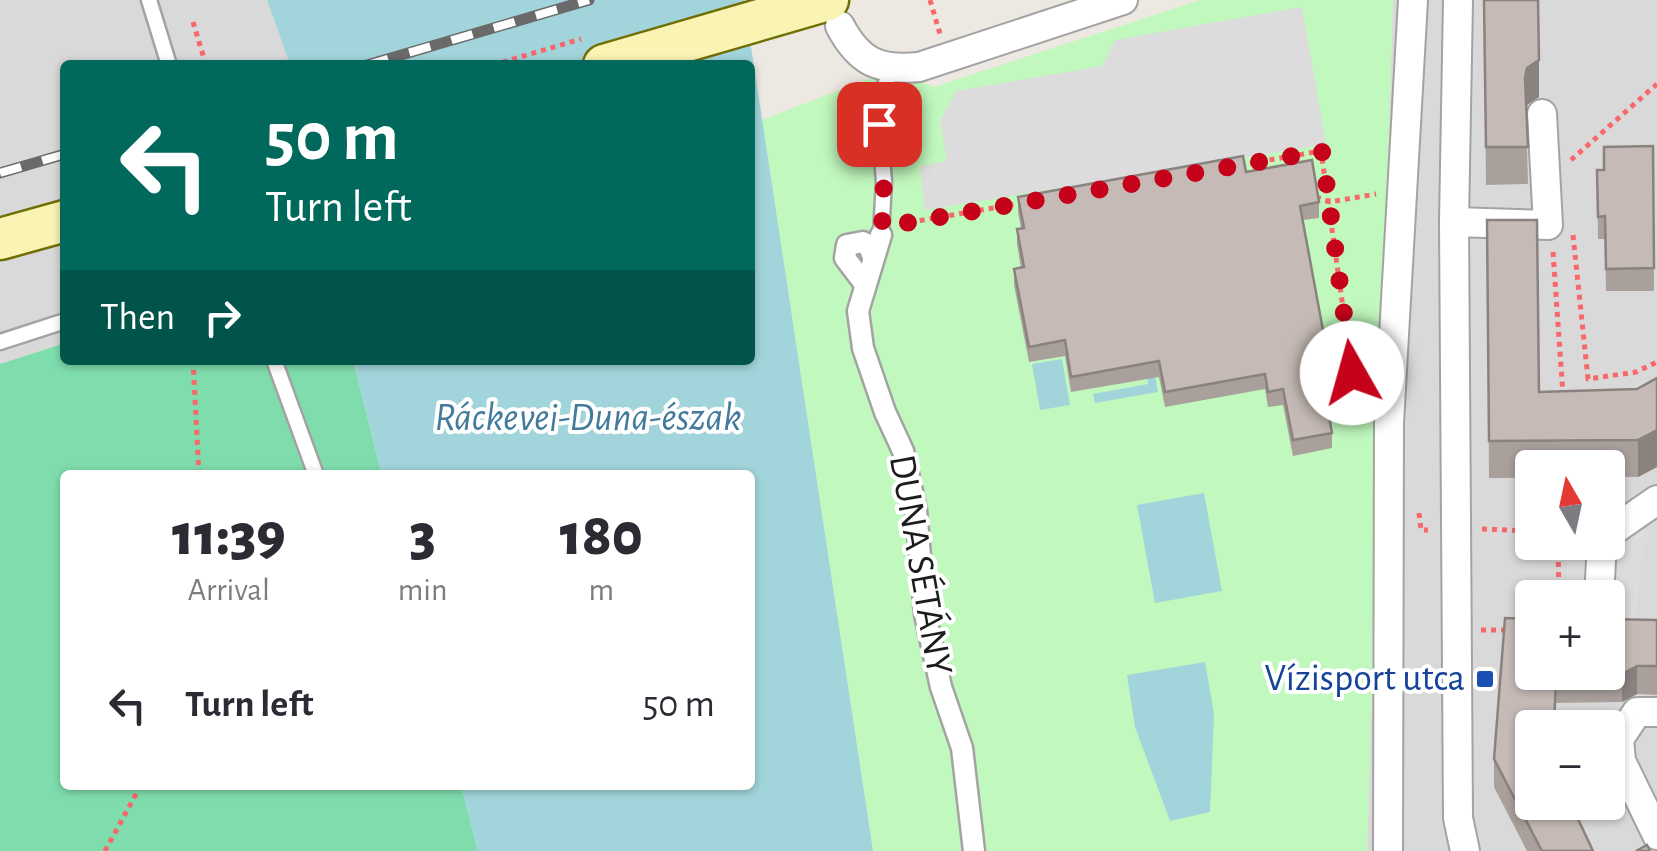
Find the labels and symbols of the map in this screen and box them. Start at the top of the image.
pin [837,82,922,167]
position arrow [1300,321,1404,425]
water label: Ráckevei-Duna-észak [434,398,742,438]
north arrow [1515,450,1625,560]
street label: DUNA SÉTÁNY [882,451,962,678]
place label: Vízisport utca [1264,660,1465,698]
marker: Vízisport utca [1474,668,1496,690]

